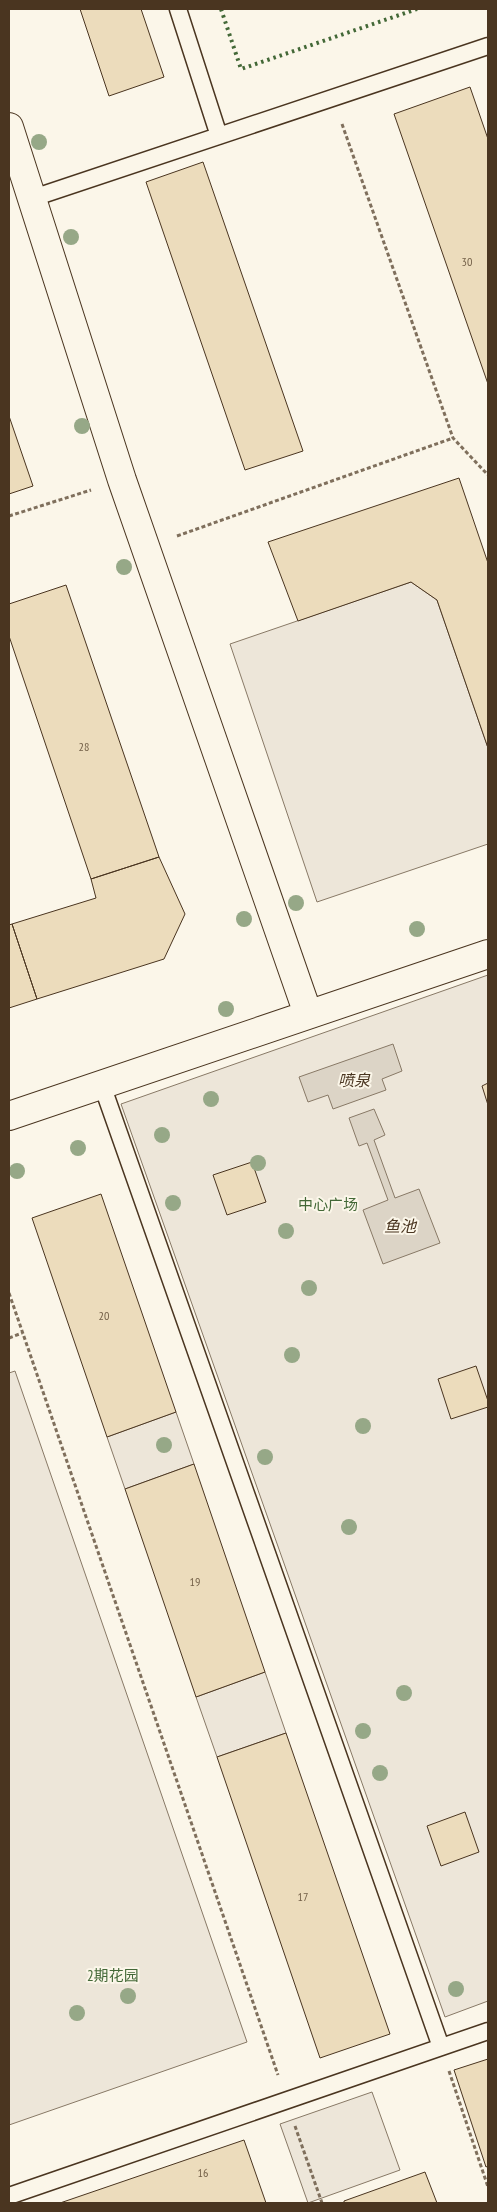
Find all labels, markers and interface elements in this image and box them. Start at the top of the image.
house number: 30 [462,254,472,269]
house number: 28 [79,739,89,754]
water label: 喷泉 [338,1070,371,1090]
park label: 中心广场 [298,1195,358,1214]
water label: 鱼池 [384,1216,418,1236]
house number: 20 [99,1308,109,1323]
house number: 19 [190,1574,200,1589]
house number: 17 [298,1889,308,1904]
park label: 2期花园 [87,1966,139,1985]
house number: 16 [198,2165,208,2180]

